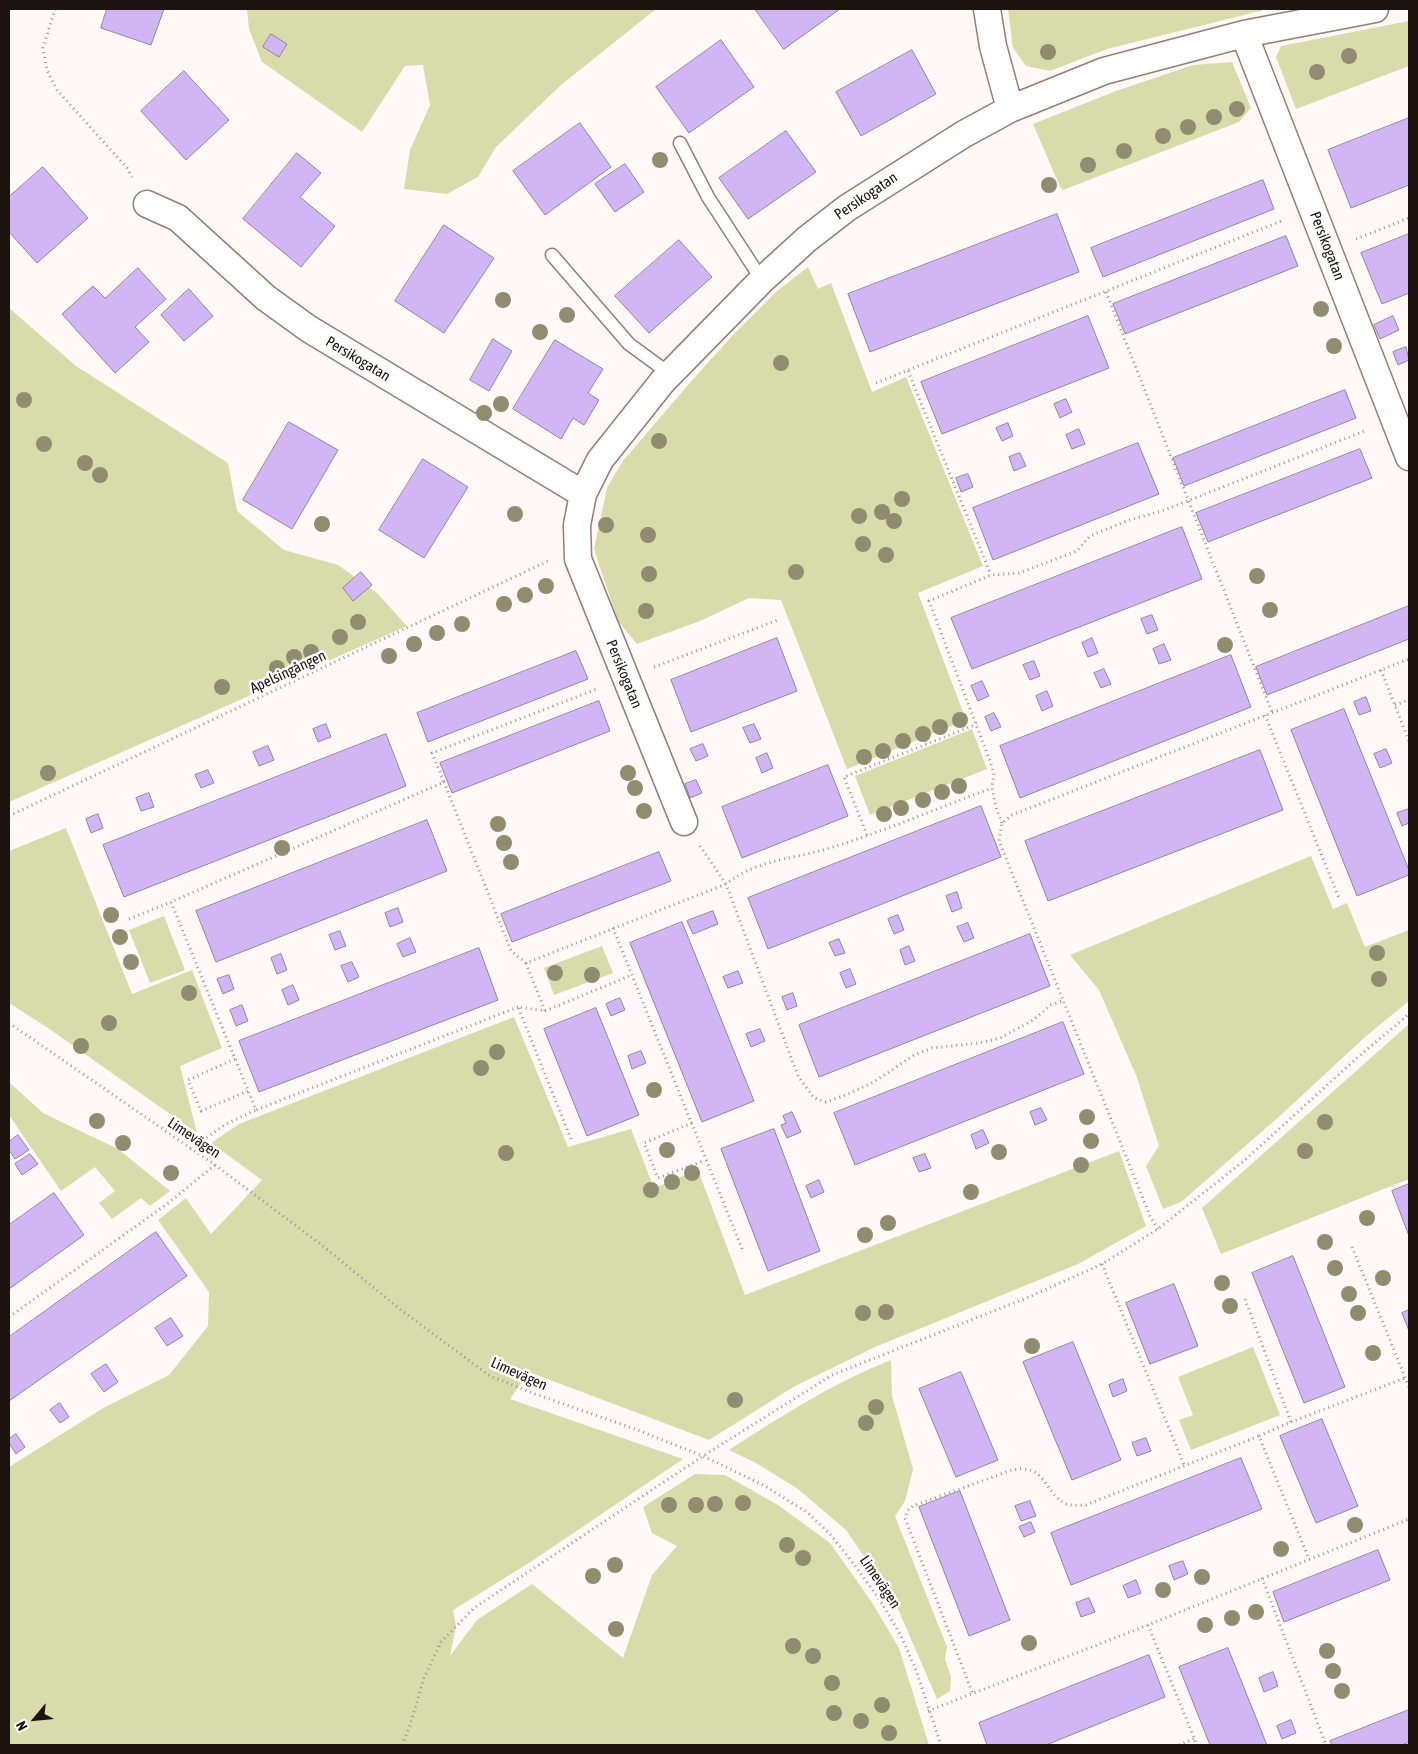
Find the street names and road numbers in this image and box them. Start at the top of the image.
street label: Persikogatan [831,168,901,224]
street label: Persikogatan [1306,209,1348,283]
street label: Persikogatan [322,333,394,385]
street label: Persikogatan [602,637,646,711]
street label: Apelsingången [247,647,329,697]
street label: Limevägen [164,1114,224,1162]
street label: Limevägen [488,1354,550,1394]
street label: Limevägen [856,1552,904,1612]

